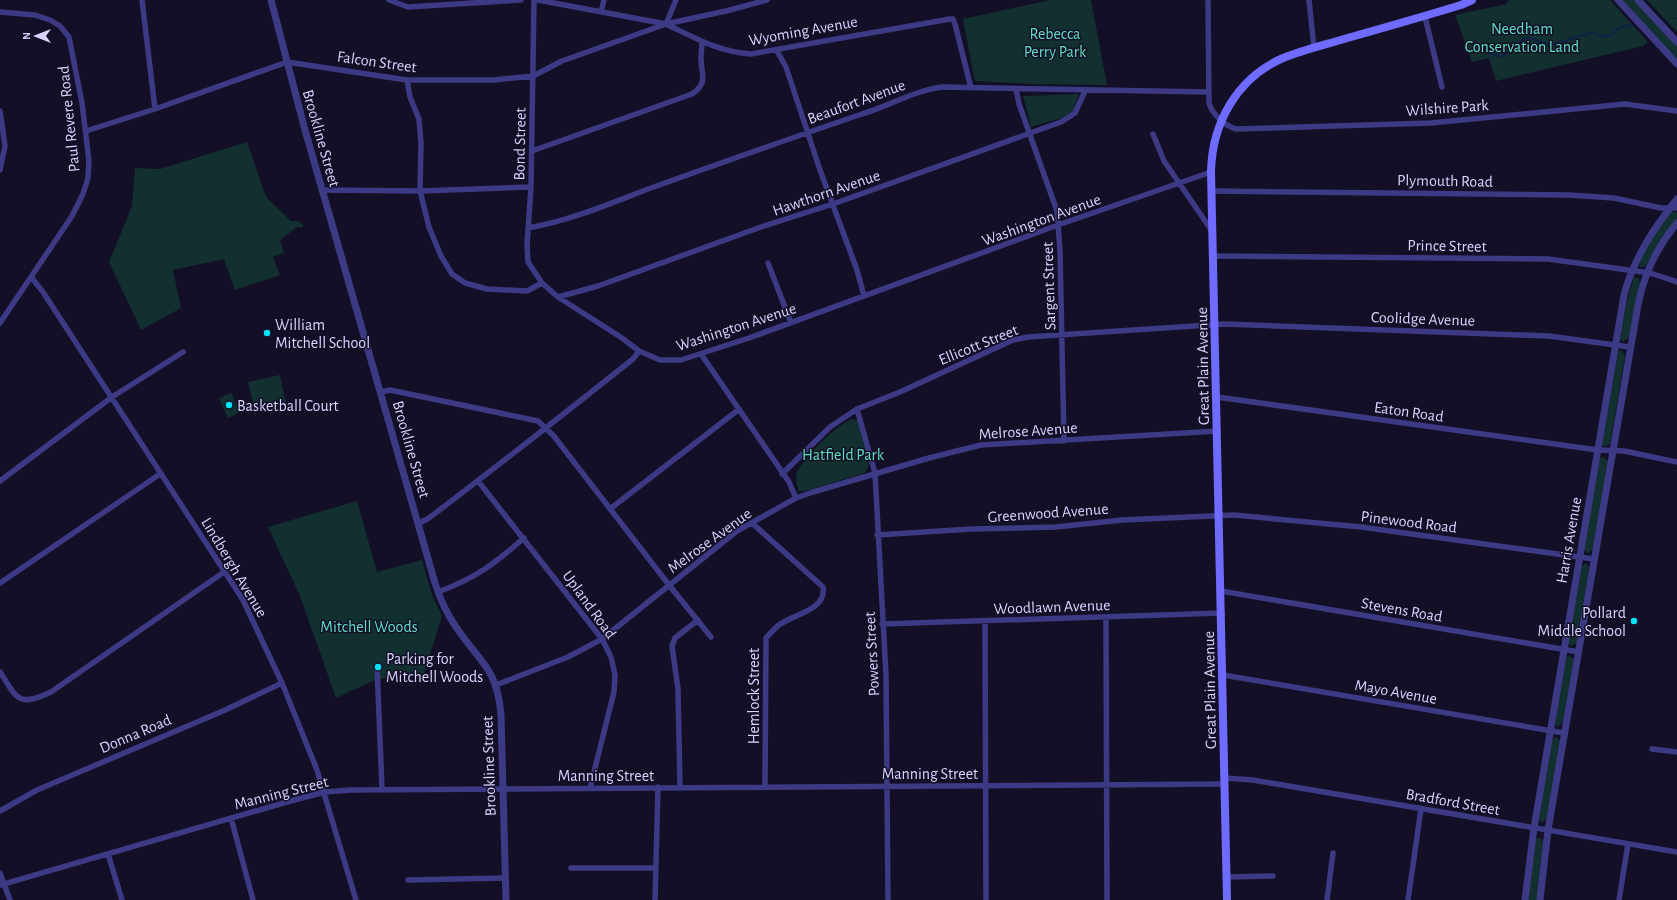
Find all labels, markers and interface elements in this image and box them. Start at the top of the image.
street label: Wyoming Avenue [748,14,859,49]
north arrow [16,16,56,56]
park label: Needham Conservation Land [1465,21,1579,55]
park label: Rebecca Perry Park [1024,26,1087,61]
text: N [21,32,32,40]
street label: Falcon Street [336,48,418,75]
street label: Paul Revere Road [55,65,83,173]
street label: Beaufort Avenue [805,77,907,127]
street label: Brookline Street [300,88,343,189]
street label: Wilshire Park [1405,97,1490,119]
street label: Bond Street [511,107,529,181]
street label: Hawthorn Avenue [771,167,882,219]
street label: Plymouth Road [1397,172,1493,191]
street label: Washington Avenue [980,191,1103,249]
street label: Prince Street [1407,237,1487,255]
street label: Sargent Street [1039,241,1059,330]
street label: Washington Avenue [674,300,798,354]
street label: Great Plain Avenue [1194,307,1212,425]
street label: Coolidge Avenue [1371,309,1475,329]
place label: William Mitchell School [275,317,370,351]
street label: Ellicott Street [936,322,1020,368]
marker: William Mitchell School [262,328,272,338]
place label: Basketball Court [237,398,339,414]
street label: Brookline Street [390,399,433,500]
street label: Eaton Road [1373,399,1445,425]
marker: Basketball Court [224,400,234,410]
street label: Melrose Avenue [978,420,1078,442]
park label: Hatfield Park [802,447,885,463]
street label: Harris Avenue [1554,496,1584,585]
street label: Greenwood Avenue [987,501,1109,525]
street label: Melrose Avenue [665,505,754,576]
street label: Pinewood Road [1360,508,1458,536]
street label: Lindbergh Avenue [198,515,270,620]
street label: Upland Road [559,568,619,642]
street label: Stevens Road [1360,595,1444,625]
street label: Woodlawn Avenue [993,597,1111,617]
place label: Pollard Middle School [1538,605,1626,639]
street label: Powers Street [862,611,882,697]
marker: Pollard Middle School [1629,616,1639,626]
park label: Mitchell Woods [320,619,418,635]
street label: Great Plain Avenue [1201,631,1219,749]
street label: Hemlock Street [746,648,762,744]
place label: Parking for Mitchell Woods [386,651,483,685]
marker: Parking for Mitchell Woods [373,662,383,672]
street label: Mayo Avenue [1353,677,1438,708]
street label: Donna Road [97,712,174,756]
street label: Brookline Street [479,716,499,816]
street label: Manning Street [882,766,978,782]
street label: Manning Street [558,768,654,784]
street label: Manning Street [233,774,330,812]
street label: Bradford Street [1405,786,1501,818]

